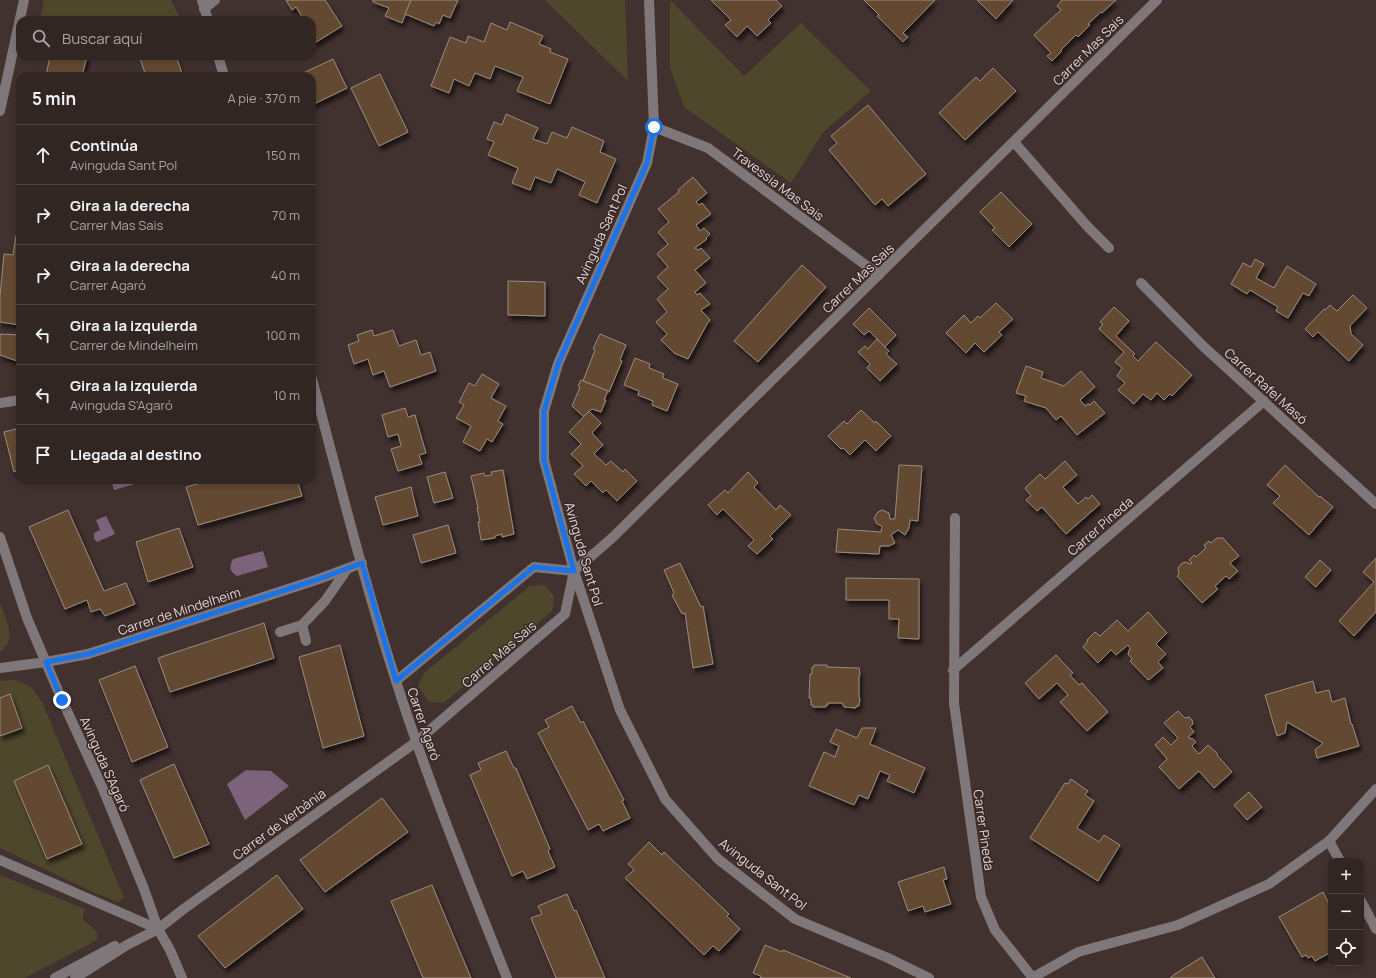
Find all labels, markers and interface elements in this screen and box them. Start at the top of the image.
street label: Carrer Mas Sais [1049,11,1127,89]
search box [16,16,316,60]
icon: search [30,27,52,49]
text: Buscar aquí [62,28,143,49]
text: 5 min [32,87,76,110]
text: A pie · 370 m [227,89,300,107]
route start [645,118,663,136]
text: Continúa [70,135,138,156]
street label: Travessia Mas Sais [728,143,828,225]
icon: ahead [32,144,54,166]
text: 150 m [266,146,300,164]
text: Avinguda Sant Pol [70,156,177,174]
street label: Avinguda Sant Pol [571,181,631,287]
text: Gira a la derecha [70,195,190,216]
icon: right [32,204,54,226]
text: 70 m [272,206,300,224]
text: Carrer Mas Sais [70,216,163,234]
street label: Carrer Mas Sais [818,239,898,317]
text: Gira a la derecha [70,255,190,276]
icon: right [32,264,54,286]
text: 40 m [271,266,300,284]
text: Carrer Agaró [70,276,146,294]
text: Gira a la izquierda [70,315,197,336]
icon: left [32,324,54,346]
text: 100 m [265,326,300,344]
text: Carrer de Mindelheim [70,336,198,354]
street label: Carrer Rafel Masó [1220,344,1312,428]
text: Gira a la izquierda [70,375,197,396]
icon: left [32,384,54,406]
text: 10 m [273,386,300,404]
text: Avinguda S'Agaró [70,396,173,414]
icon: arrive [32,444,54,466]
text: Llegada al destino [70,444,202,465]
street label: Carrer Pineda [1063,492,1137,560]
street label: Avinguda Sant Pol [561,500,607,608]
street label: Carrer de Mindelheim [115,583,243,639]
street label: Carrer Mas Sais [458,616,540,691]
street label: Carrer Agaró [403,685,445,763]
route end [53,691,71,709]
street label: Avinguda S'Agaró [76,713,134,815]
street label: Carrer de Verbània [229,784,329,864]
street label: Carrer Pineda [969,788,999,872]
street label: Avinguda Sant Pol [715,834,811,914]
map controls [1328,858,1364,966]
button: + [1328,858,1364,894]
button: − [1328,894,1364,930]
button: locate [1328,930,1364,966]

